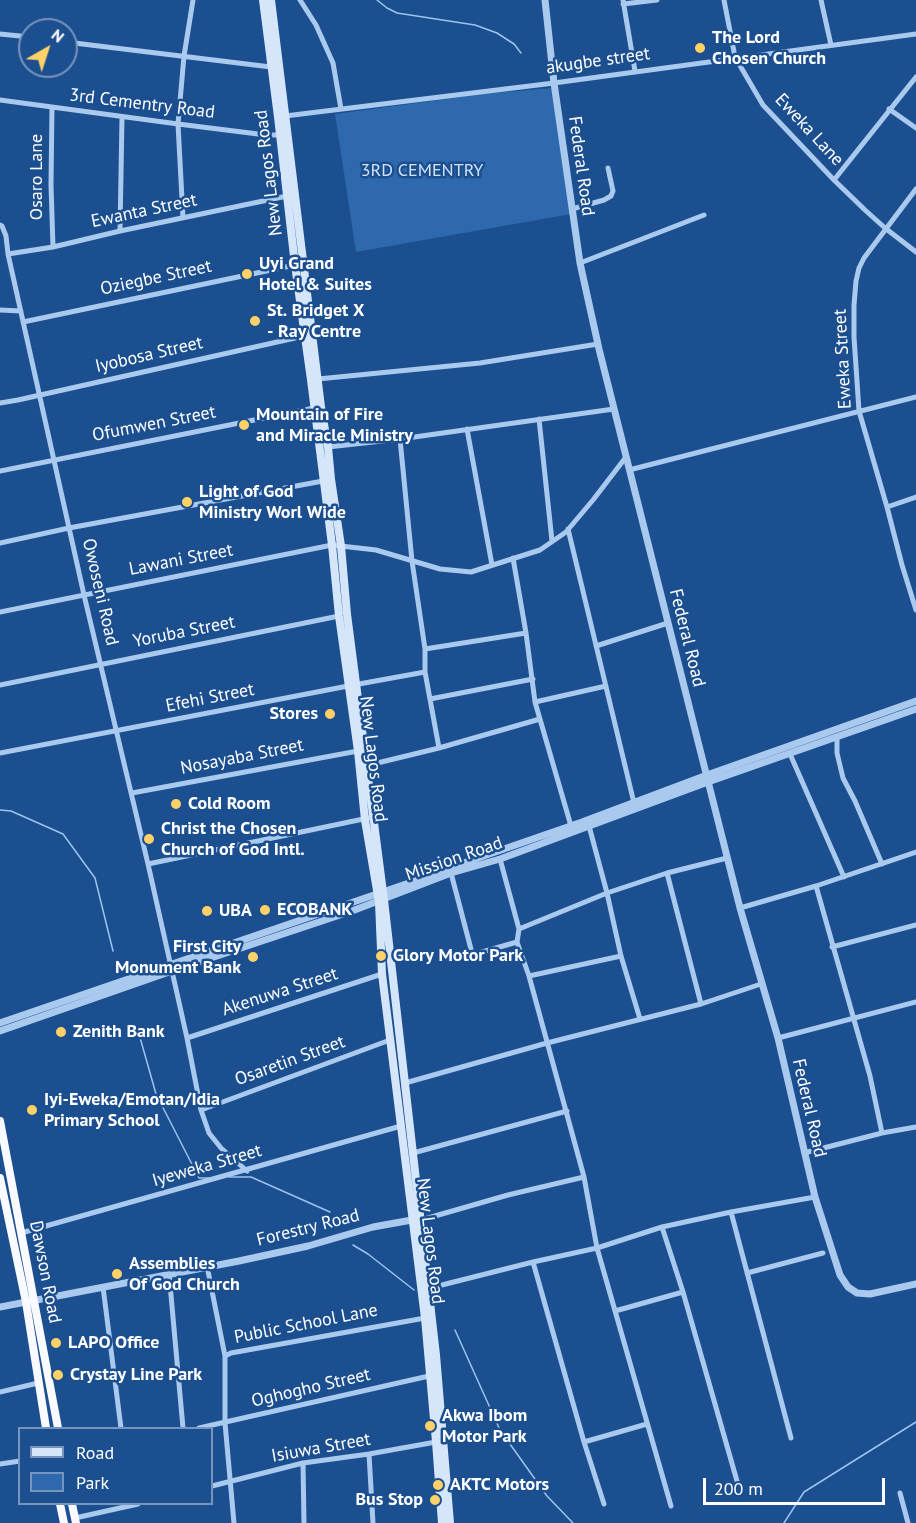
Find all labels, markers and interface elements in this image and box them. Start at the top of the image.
north arrow [18,18,78,78]
text: N [48,24,68,47]
place label: The Lord Chosen Church [712,27,826,70]
marker: The Lord Chosen Church [693,41,707,55]
street label: akugbe street [545,43,651,79]
street label: 3rd Cementry Road [68,84,216,124]
street label: Eweka Lane [770,89,848,171]
street label: New Lagos Road [251,109,287,237]
street label: Federal Road [563,115,599,217]
street label: Osaro Lane [26,134,48,220]
park label: 3RD CEMENTRY [361,160,483,182]
street label: Ewanta Street [89,189,199,233]
place label: Uyi Grand Hotel & Suites [259,253,372,296]
street label: Oziegbe Street [98,256,214,300]
marker: Uyi Grand Hotel & Suites [240,267,254,281]
place label: St. Bridget X - Ray Centre [267,300,364,342]
street label: Eweka Street [830,308,856,410]
marker: St. Bridget X - Ray Centre [248,314,262,328]
street label: Iyobosa Street [93,332,205,378]
street label: Ofumwen Street [91,401,217,447]
place label: Mountain of Fire and Miracle Ministry [256,404,413,446]
marker: Mountain of Fire and Miracle Ministry [237,418,251,432]
place label: Light of God Ministry Worl Wide [199,481,346,524]
marker: Light of God Ministry Worl Wide [180,495,194,509]
street label: Owoseni Road [77,536,123,648]
street label: Lawani Street [127,539,235,581]
street label: Federal Road [664,587,710,689]
street label: Yoruba Street [131,612,237,652]
street label: Efehi Street [164,679,256,717]
street label: New Lagos Road [355,695,391,823]
place label: Stores [270,703,318,725]
marker: Stores [323,707,337,721]
street label: Nosayaba Street [179,734,305,780]
place label: Cold Room [188,793,270,815]
marker: Cold Room [169,797,183,811]
place label: Christ the Chosen Church of God Intl. [161,818,305,860]
marker: Christ the Chosen Church of God Intl. [142,832,156,846]
street label: Mission Road [403,832,505,886]
place label: ECOBANK [277,899,352,921]
place label: UBA [219,900,252,922]
marker: ECOBANK [258,903,272,917]
marker: UBA [200,904,214,918]
place label: First City Monument Bank [115,936,241,978]
place label: Glory Motor Park [393,945,523,967]
marker: Glory Motor Park [374,949,388,963]
marker: First City Monument Bank [246,950,260,964]
street label: Akenuwa Street [219,963,341,1021]
place label: Zenith Bank [73,1021,165,1043]
marker: Zenith Bank [54,1025,68,1039]
street label: Osaretin Street [232,1031,348,1091]
street label: Federal Road [787,1057,831,1159]
place label: Iyi-Eweka/Emotan/Idia Primary School [44,1089,220,1132]
marker: Iyi-Eweka/Emotan/Idia Primary School [25,1103,39,1117]
street label: Iyeweka Street [150,1140,264,1192]
street label: New Lagos Road [412,1177,448,1305]
street label: Forestry Road [254,1205,362,1251]
street label: Dawson Road [24,1219,66,1325]
place label: Assemblies Of God Church [129,1253,240,1296]
marker: Assemblies Of God Church [110,1267,124,1281]
street label: Public School Lane [232,1300,380,1348]
place label: LAPO Office [68,1332,159,1354]
marker: LAPO Office [49,1336,63,1350]
place label: Crystay Line Park [70,1364,202,1386]
street label: Oghogho Street [249,1364,373,1412]
marker: Crystay Line Park [51,1368,65,1382]
place label: Akwa Ibom Motor Park [442,1405,527,1448]
marker: Akwa Ibom Motor Park [423,1419,437,1433]
legend [18,1427,213,1505]
street label: Isiuwa Street [270,1429,372,1467]
text: Road [76,1441,114,1464]
scale bar [706,1466,888,1504]
text: Park [76,1471,109,1494]
place label: AKTC Motors [450,1474,549,1496]
text: 200 m [714,1477,763,1500]
marker: AKTC Motors [431,1478,445,1492]
place label: Bus Stop [355,1489,423,1511]
marker: Bus Stop [428,1493,442,1507]

